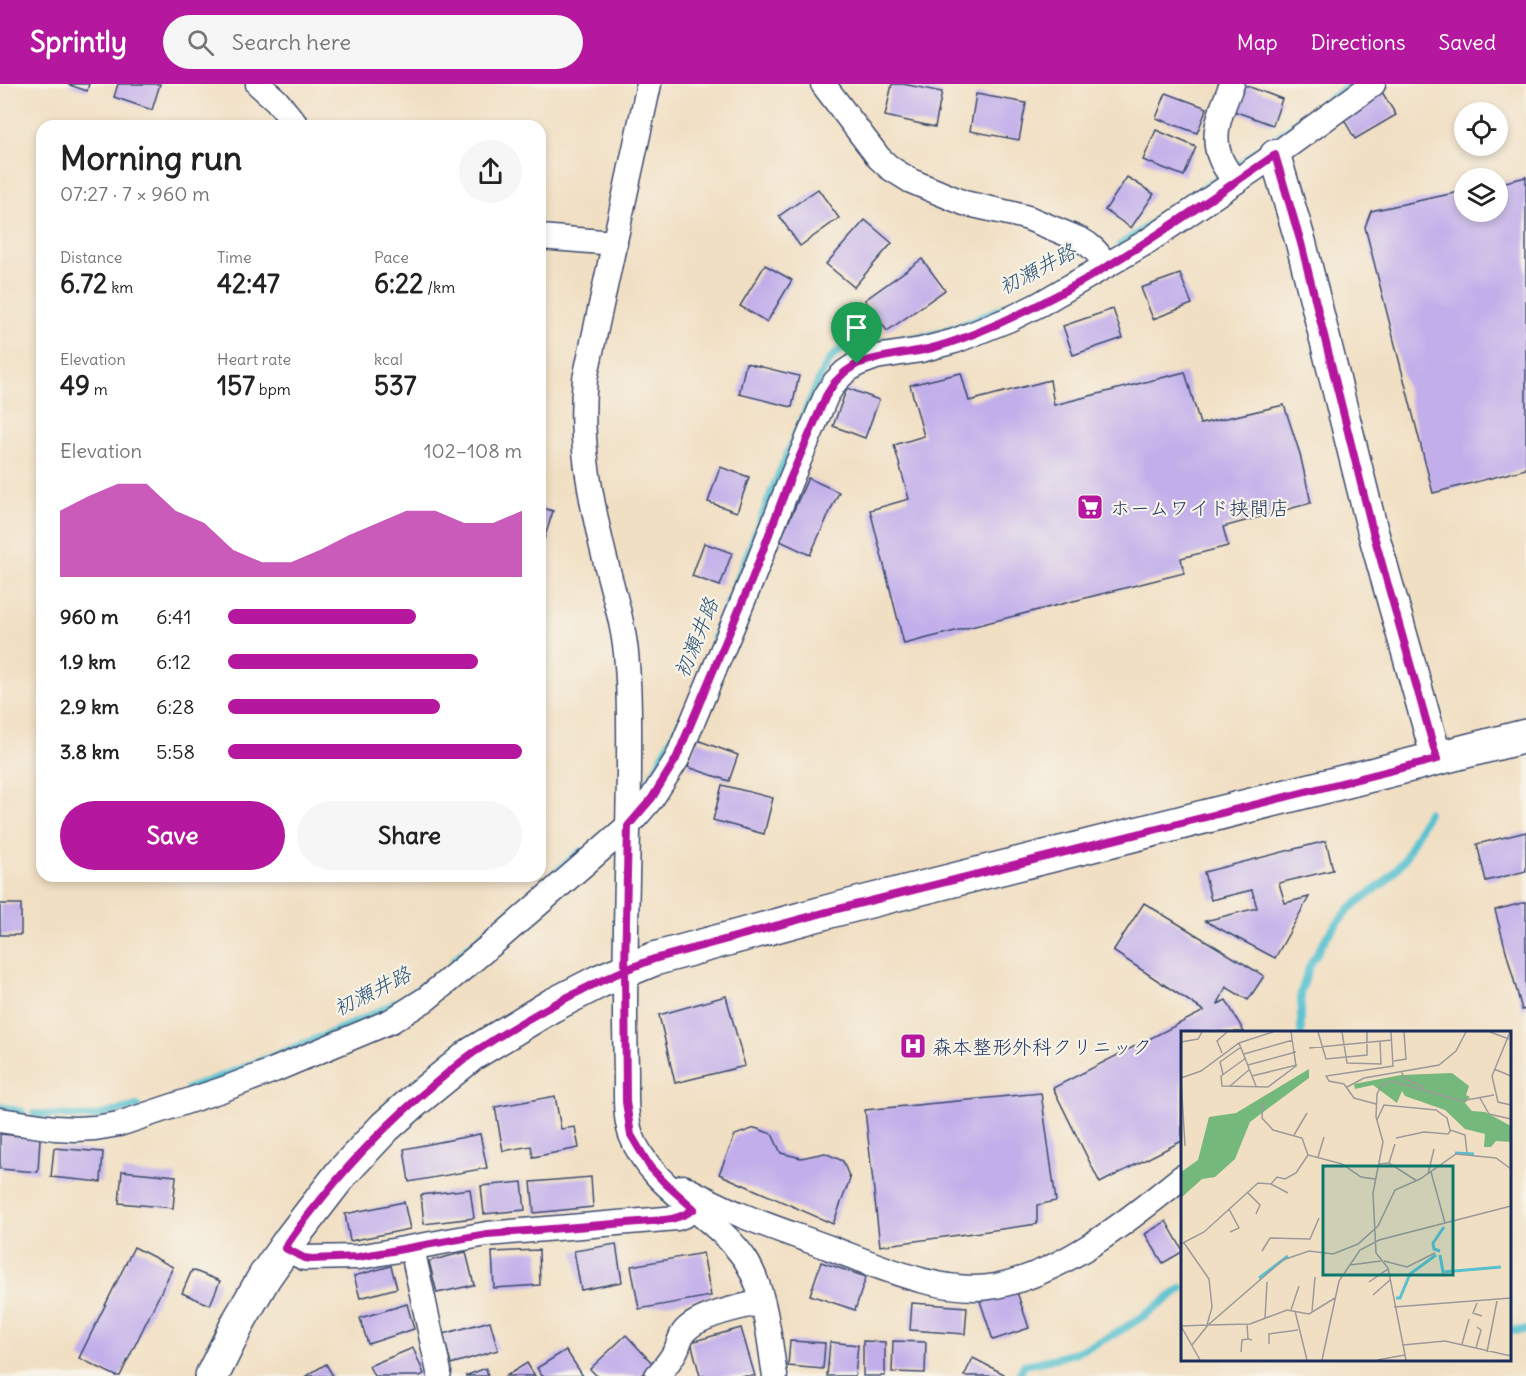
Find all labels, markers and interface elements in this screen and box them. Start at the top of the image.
search box [163,15,583,69]
text: Sprintly [30,24,127,60]
icon: search [184,26,217,59]
text: Search here [232,28,351,56]
text: Map [1237,29,1278,56]
text: Directions [1311,29,1405,56]
text: Saved [1438,29,1496,56]
map controls [1454,102,1508,222]
button: locate [1454,102,1508,156]
text: Morning run [60,137,242,179]
button: share [459,140,522,203]
button: layers [1454,168,1508,222]
text: 07:27 · 7 × 960 m [60,181,210,206]
water label: 初瀬井路 [994,237,1081,301]
text: Distance [60,247,122,267]
text: Time [217,247,252,267]
text: Pace [374,247,409,267]
text: 6.72 [60,267,107,300]
text: 42:47 [217,267,280,300]
text: 6:22 [374,267,423,300]
text: km [107,277,133,297]
text: /km [423,277,455,297]
pin [831,302,882,364]
icon: arrive [840,311,873,344]
text: Elevation [60,349,126,369]
text: Heart rate [217,349,291,369]
text: kcal [374,349,403,369]
text: 49 [60,369,90,402]
text: 157 [217,369,255,402]
text: 537 [374,369,416,402]
text: m [90,379,108,399]
text: bpm [255,379,291,399]
text: Elevation [60,438,142,463]
text: 102–108 m [424,438,522,463]
supermarket icon: ホームワイド挟間店 [1075,492,1105,522]
place label: ホームワイド挟間店 [1110,495,1289,520]
water label: 初瀬井路 [668,593,725,682]
text: 960 m [60,604,119,629]
text: 6:41 [156,604,191,629]
text: 1.9 km [60,649,116,674]
text: 6:12 [156,649,191,674]
text: 2.9 km [60,694,119,719]
text: 6:28 [156,694,195,719]
text: 3.8 km [60,739,120,764]
text: 5:58 [156,739,195,764]
button: Save [60,801,285,870]
button: Share [297,801,522,870]
water label: 初瀬井路 [328,959,416,1022]
hospital icon: 森本整形外科クリニック [898,1031,928,1061]
inset map [1181,1031,1511,1361]
place label: 森本整形外科クリニック [932,1034,1152,1059]

